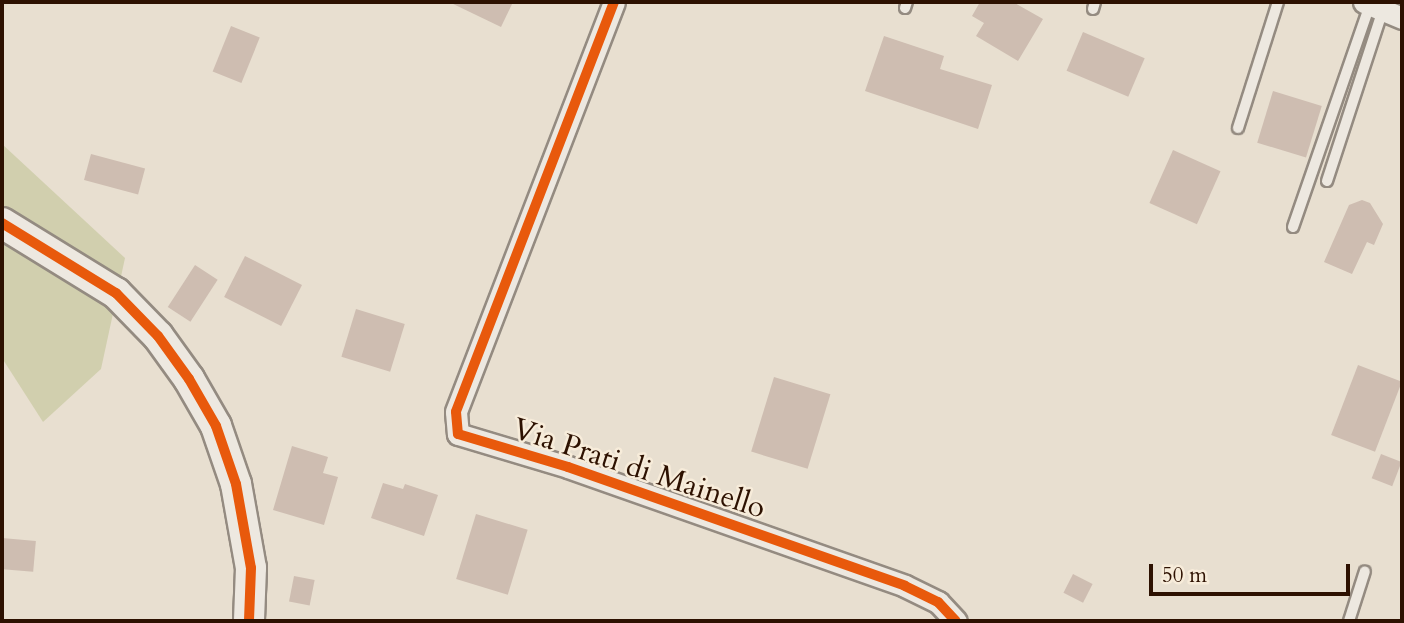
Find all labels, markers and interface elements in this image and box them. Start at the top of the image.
street label: Via Prati di Mainello [508,411,770,527]
scale bar [1152,550,1353,594]
text: 50 m [1162,561,1207,590]

